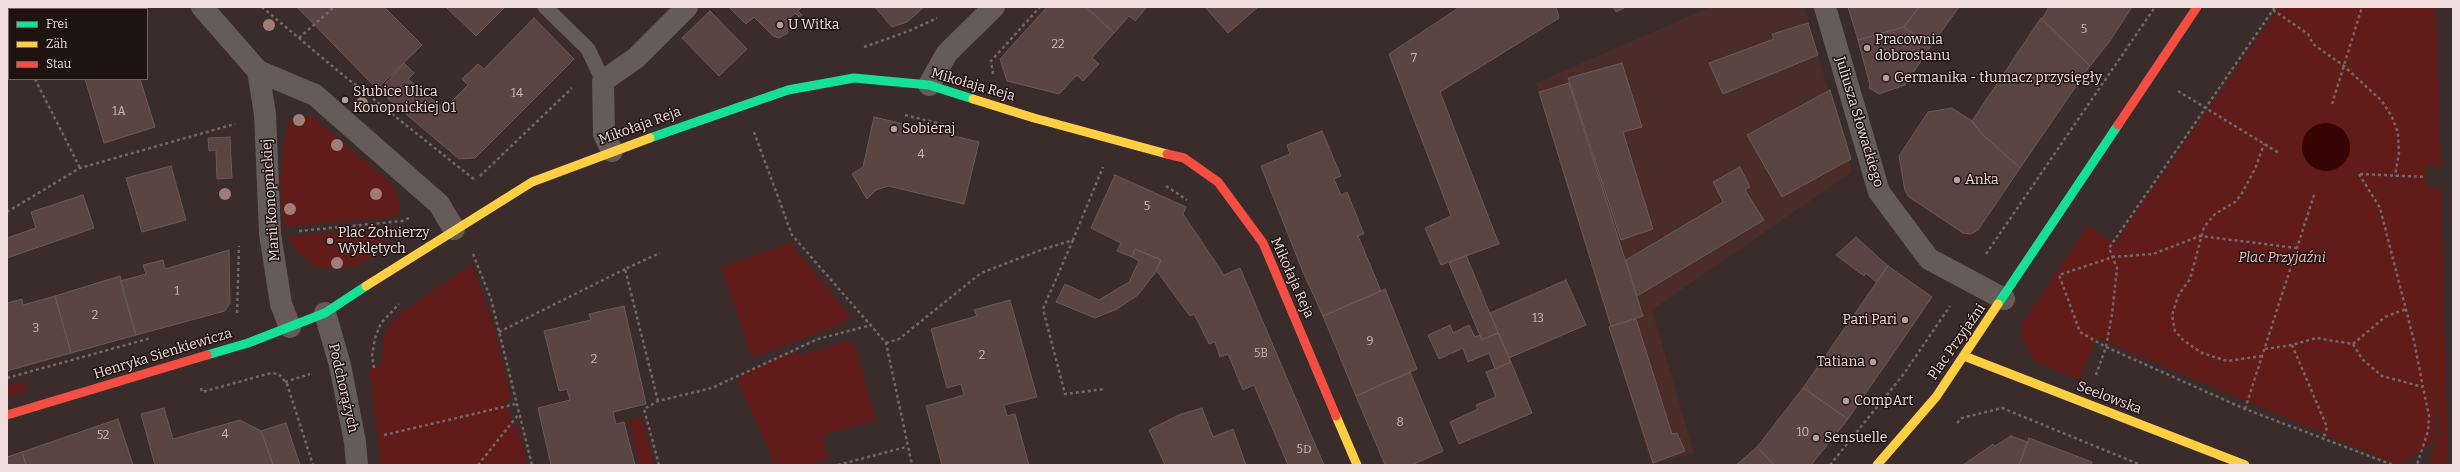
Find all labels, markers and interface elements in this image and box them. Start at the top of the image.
legend [8,8,148,80]
text: Frei [46,17,68,31]
place label: U Witka [788,17,839,33]
marker: U Witka [775,20,785,30]
house number: 5 [2081,23,2087,37]
place label: Pracownia dobrostanu [1875,32,1950,64]
text: Zäh [46,37,67,51]
house number: 22 [1051,38,1065,52]
marker: Pracownia dobrostanu [1862,43,1872,53]
house number: 7 [1411,52,1417,66]
street label: Juliusza Słowackiego [1831,55,1887,189]
text: Stau [46,57,71,71]
street label: Mikołaja Reja [929,65,1017,105]
place label: Germanika - tłumacz przysięgły [1894,70,2102,86]
marker: Germanika - tłumacz przysięgły [1881,73,1891,83]
place label: Słubice Ulica Konopnickiej 01 [353,84,456,116]
house number: 14 [511,87,523,101]
marker: Słubice Ulica Konopnickiej 01 [340,95,350,105]
street label: Mikołaja Reja [596,103,684,149]
house number: 1A [112,105,126,119]
place label: Sobieraj [902,121,955,137]
marker: Sobieraj [889,124,899,134]
street label: Marii Konopnickiej [258,138,284,262]
house number: 4 [917,148,925,162]
place label: Anka [1965,172,1999,188]
marker: Anka [1952,175,1962,185]
house number: 5 [1144,200,1150,214]
place label: Plac Żołnierzy Wyklętych [338,225,430,258]
street label: Mikołaja Reja [1267,235,1317,321]
marker: Plac Żołnierzy Wyklętych [325,236,335,246]
park label: Plac Przyjaźni [2238,250,2326,266]
house number: 1 [175,285,179,299]
street label: Plac Przyjaźni [1925,301,1989,383]
house number: 2 [92,309,98,323]
house number: 13 [1532,312,1544,326]
place label: Pari Pari [1843,312,1897,328]
marker: Pari Pari [1900,315,1910,325]
house number: 3 [33,322,39,336]
street label: Henryka Sienkiewicza [92,325,234,383]
house number: 9 [1366,335,1374,349]
street label: Podchorążych [325,342,361,434]
house number: 5B [1254,347,1268,361]
house number: 2 [979,349,985,363]
house number: 2 [591,353,597,367]
place label: Tatiana [1817,354,1865,370]
marker: Tatiana [1868,357,1878,367]
street label: Seelowska [2074,378,2144,418]
place label: CompArt [1854,393,1913,409]
marker: CompArt [1841,396,1851,406]
house number: 8 [1396,416,1404,430]
house number: 10 [1797,426,1809,440]
house number: 4 [221,428,229,442]
house number: 52 [97,429,109,443]
place label: Sensuelle [1824,430,1887,446]
marker: Sensuelle [1811,433,1821,443]
house number: 5D [1296,443,1312,457]

